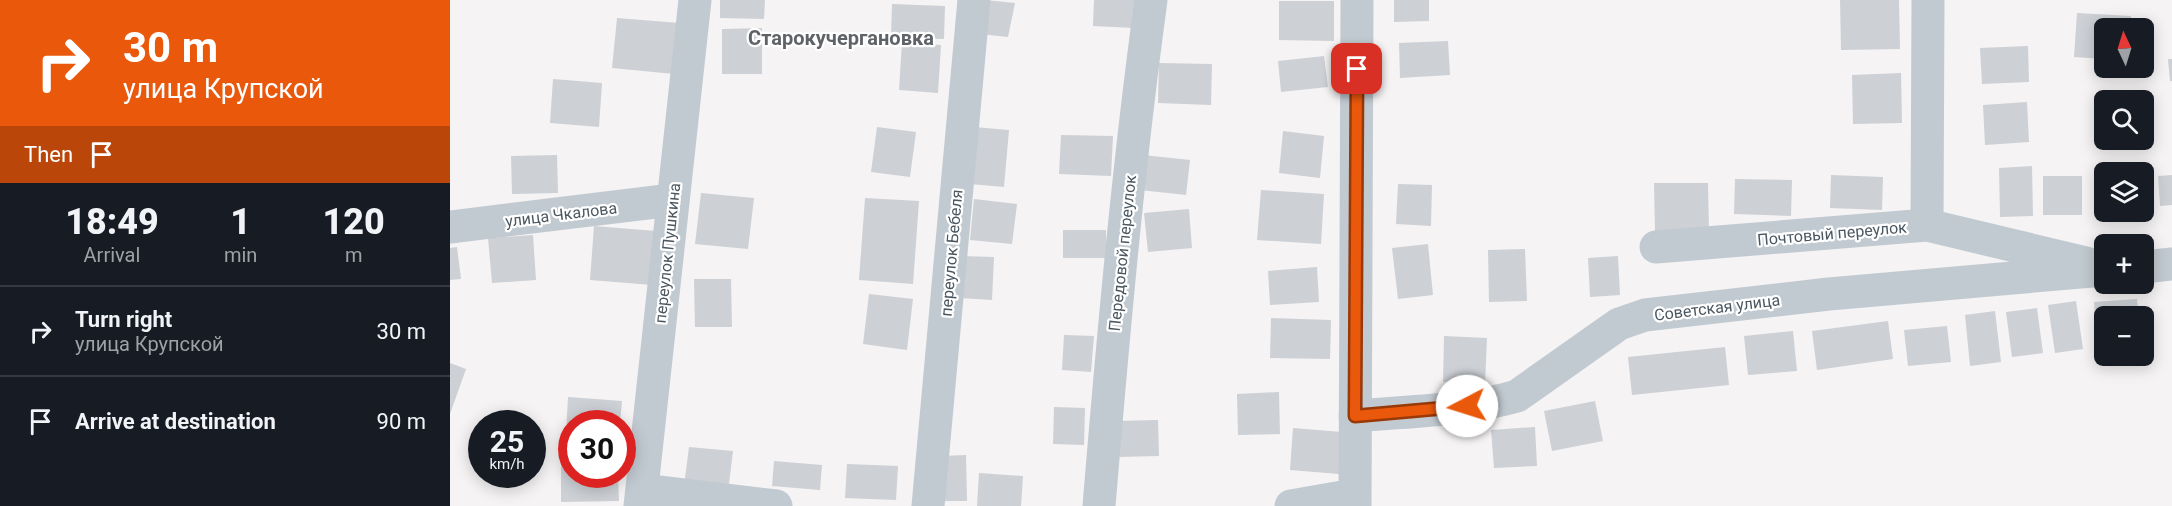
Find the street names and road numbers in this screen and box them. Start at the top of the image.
street label: Передовой переулок [1105,174,1140,332]
street label: переулок Пушкина [651,182,684,324]
street label: переулок Бебеля [936,189,967,317]
street label: улица Чкалова [504,198,618,231]
street label: Почтовый переулок [1757,217,1908,249]
street label: Советская улица [1653,290,1781,325]

